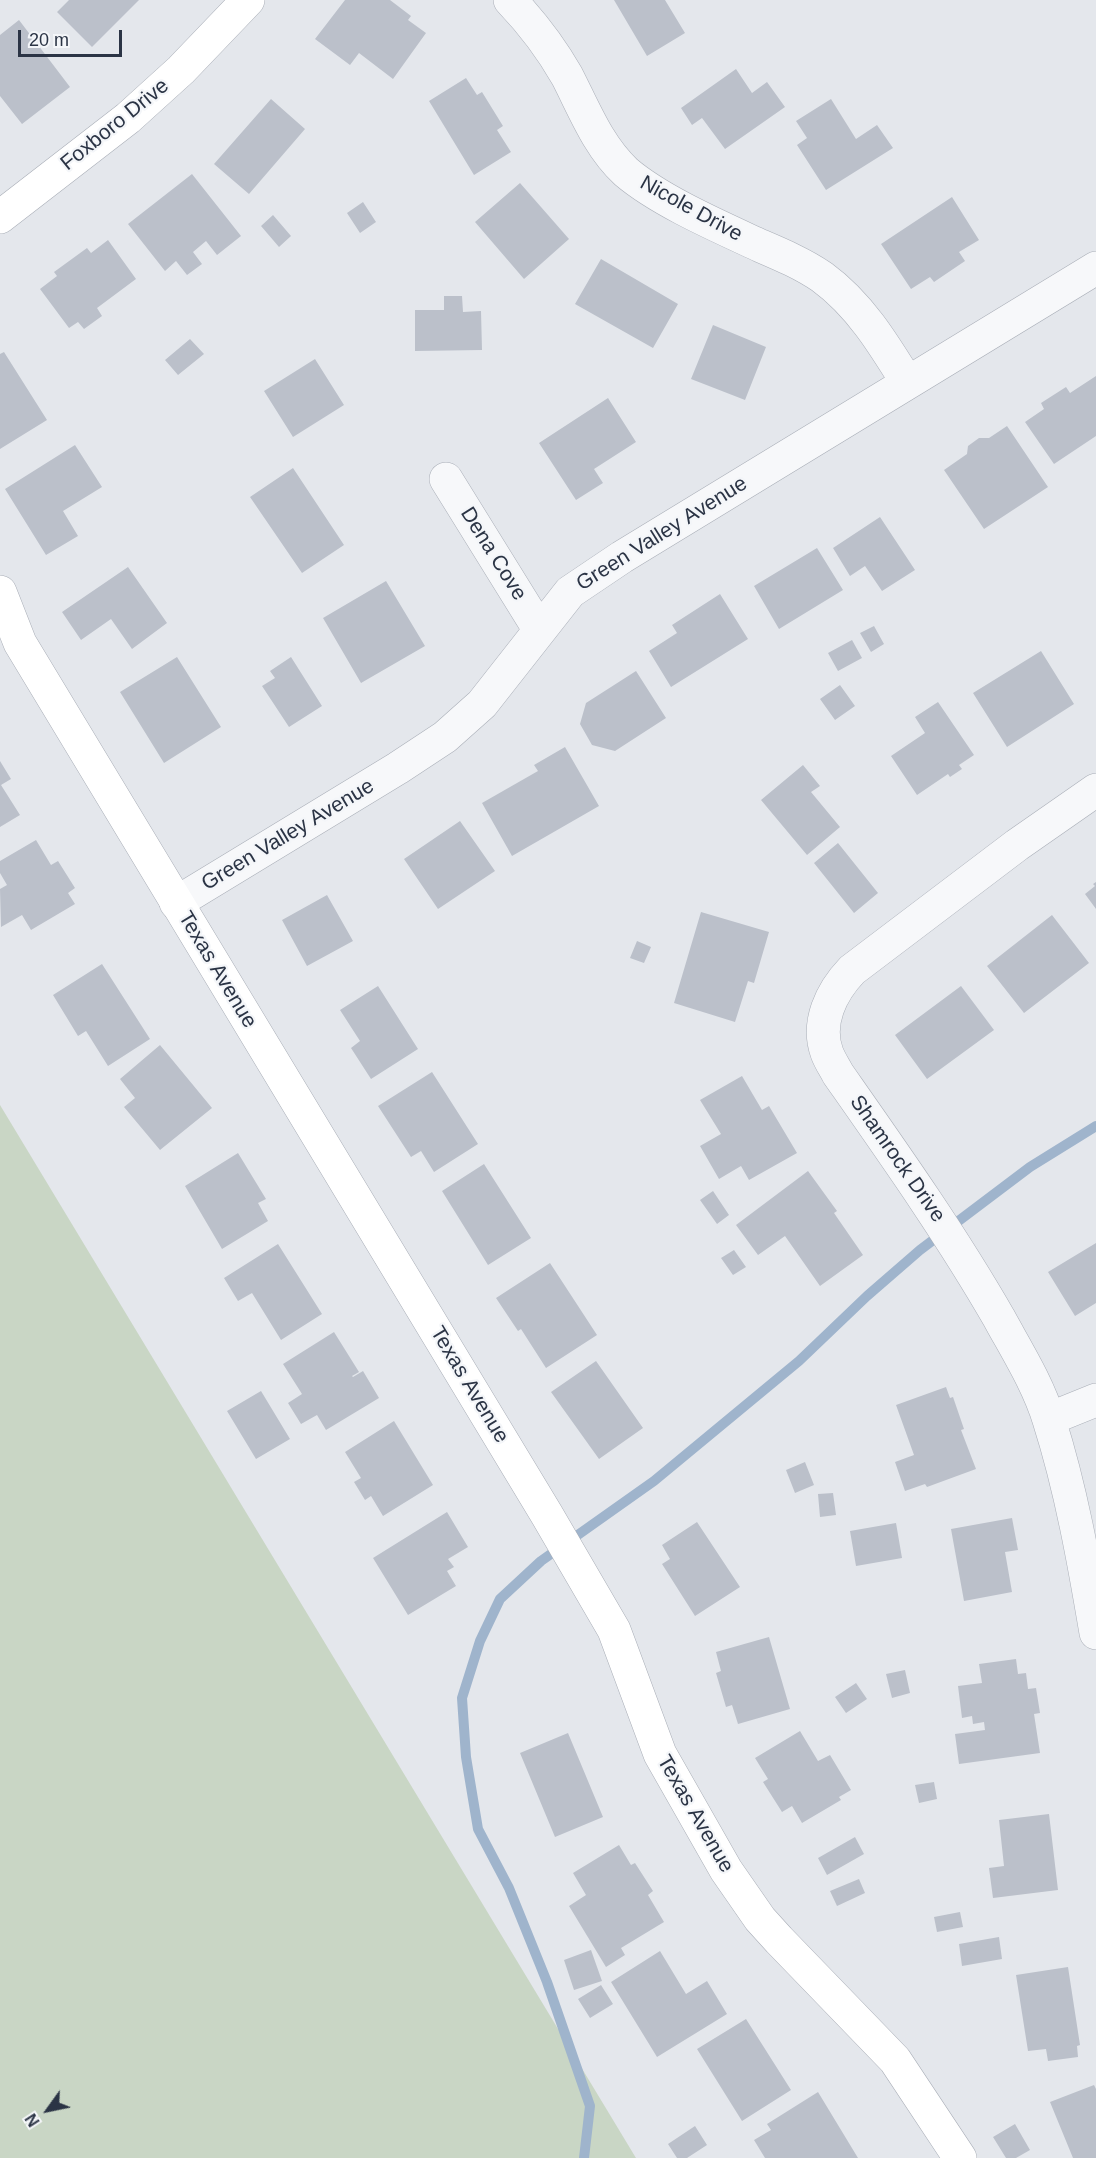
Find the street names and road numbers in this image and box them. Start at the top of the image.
street label: Foxboro Drive [56,74,174,176]
street label: Nicole Drive [635,171,747,247]
street label: Green Valley Avenue [572,471,752,597]
street label: Dena Cove [454,503,532,605]
street label: Green Valley Avenue [197,774,379,896]
street label: Texas Avenue [172,907,262,1033]
street label: Shamrock Drive [844,1091,950,1227]
street label: Texas Avenue [424,1322,514,1448]
street label: Texas Avenue [651,1751,739,1877]

